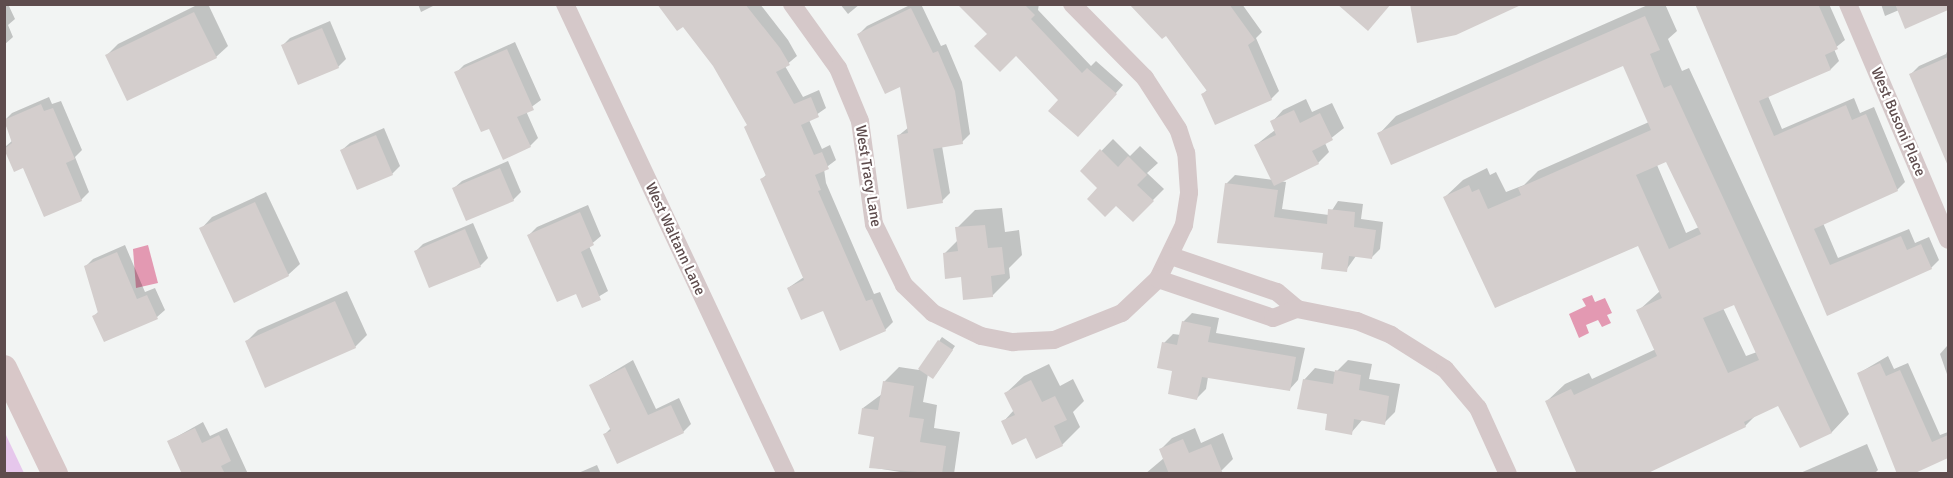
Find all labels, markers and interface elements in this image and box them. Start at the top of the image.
street label: West Busoni Place [1867,65,1929,179]
street label: West Tracy Lane [851,124,885,228]
street label: West Waltann Lane [641,180,709,298]

